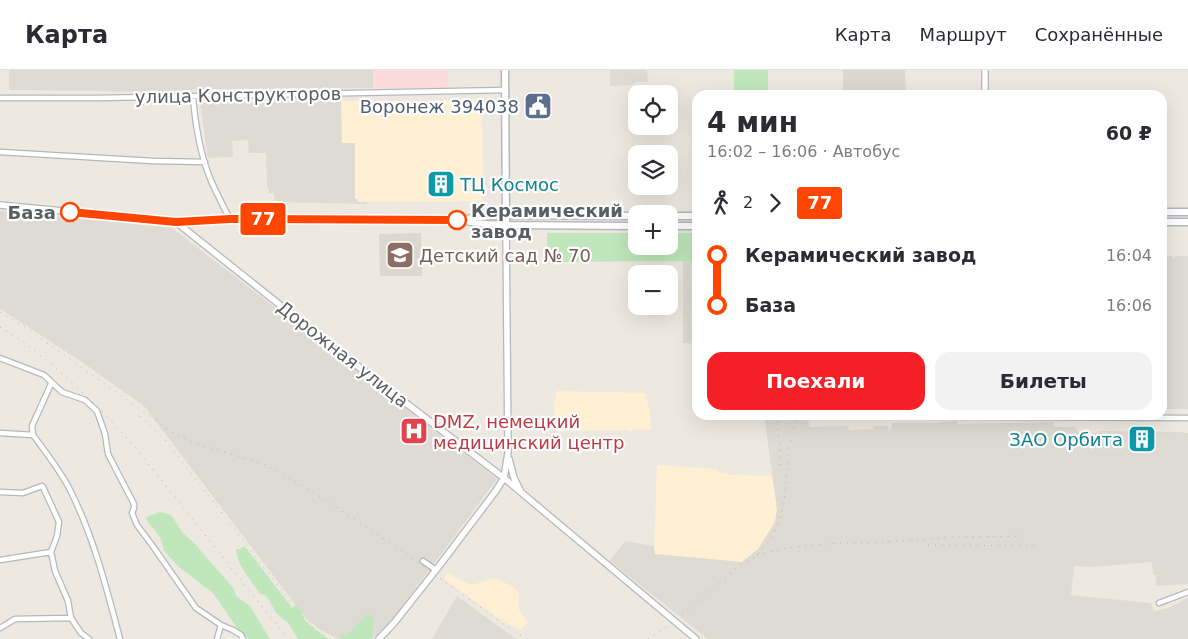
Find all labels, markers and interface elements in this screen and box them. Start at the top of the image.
text: Карта [25,21,108,49]
text: Карта [835,24,892,45]
text: Маршрут [920,24,1007,45]
text: Сохранённые [1035,24,1163,45]
street label: улица Конструкторов [135,83,341,107]
map controls [628,85,678,315]
button: locate [628,85,678,135]
public building icon: Воронеж 394038 [523,91,553,121]
place label: Воронеж 394038 [360,96,519,117]
text: 4 мин [707,106,798,139]
text: 60 ₽ [1106,122,1152,144]
text: 16:02 – 16:06 · Автобус [707,142,900,161]
button: layers [628,145,678,195]
building icon: ТЦ Космос [426,169,456,199]
place label: ТЦ Космос [459,174,559,195]
icon: walk [707,189,735,217]
icon: forward [761,189,789,217]
text: 77 [807,192,832,213]
text: 2 [743,193,753,212]
place label: Керамический завод [471,200,623,242]
place label: База [8,202,56,223]
marker: База [60,202,80,222]
line badge: 77 [240,203,286,235]
button: + [628,205,678,255]
text: 77 [250,208,276,229]
marker: Керамический завод [447,210,467,230]
school or university icon: Детский сад № 70 [385,240,415,270]
text: Керамический завод [745,244,976,266]
place label: Детский сад № 70 [419,245,591,266]
text: 16:04 [1106,246,1152,265]
button: − [628,265,678,315]
text: База [745,294,796,316]
street label: Дорожная улица [273,296,413,412]
text: 16:06 [1106,296,1152,315]
button: Поехали [707,352,925,410]
button: Билеты [935,352,1152,410]
place label: DMZ, немецкий медицинский центр [433,411,624,453]
hospital icon: DMZ, немецкий медицинский центр [399,416,429,446]
building icon: ЗАО Орбита [1127,424,1157,454]
place label: ЗАО Орбита [1009,429,1123,450]

